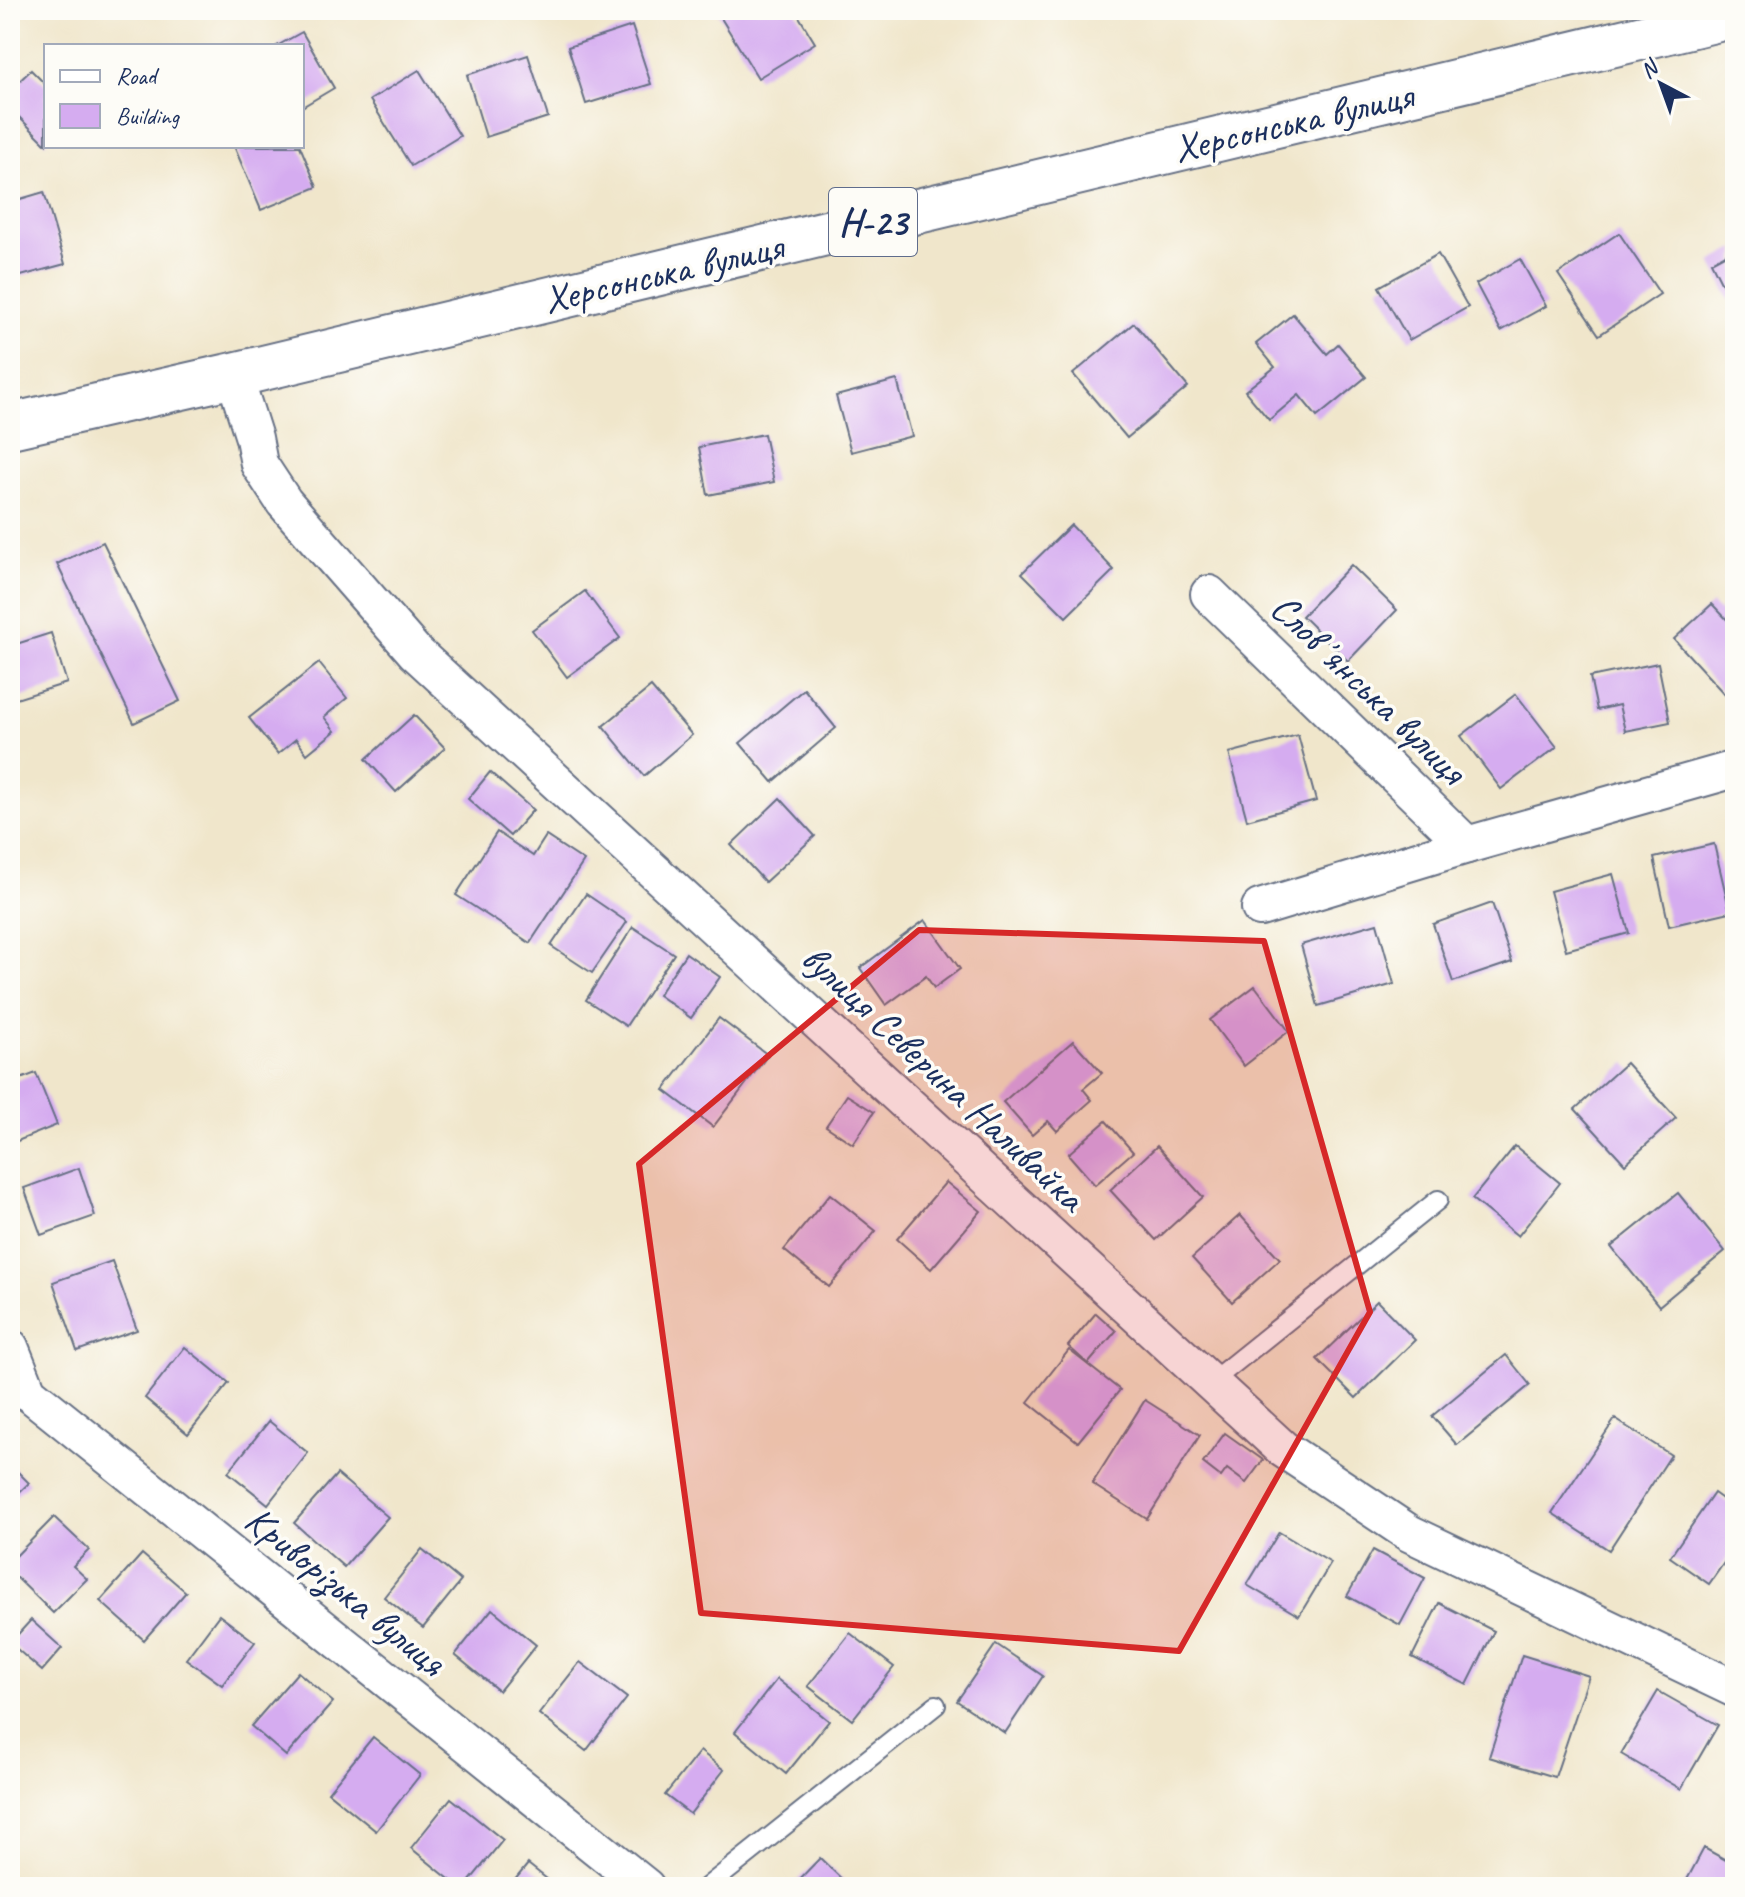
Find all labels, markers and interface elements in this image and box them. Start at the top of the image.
legend [44,44,304,148]
north arrow [1621,44,1701,124]
text: N [1634,52,1665,85]
text: Road [116,61,160,91]
street label: Херсонська вулиця [1169,69,1421,174]
text: Building [116,101,181,131]
road number: Н-23 [829,188,917,256]
street label: Херсонська вулиця [539,220,791,325]
street label: Словʼянська вулиця [1260,583,1478,796]
street label: вулиця Северина Наливайка [791,933,1097,1224]
street label: Криворізька вулиця [235,1495,457,1688]

